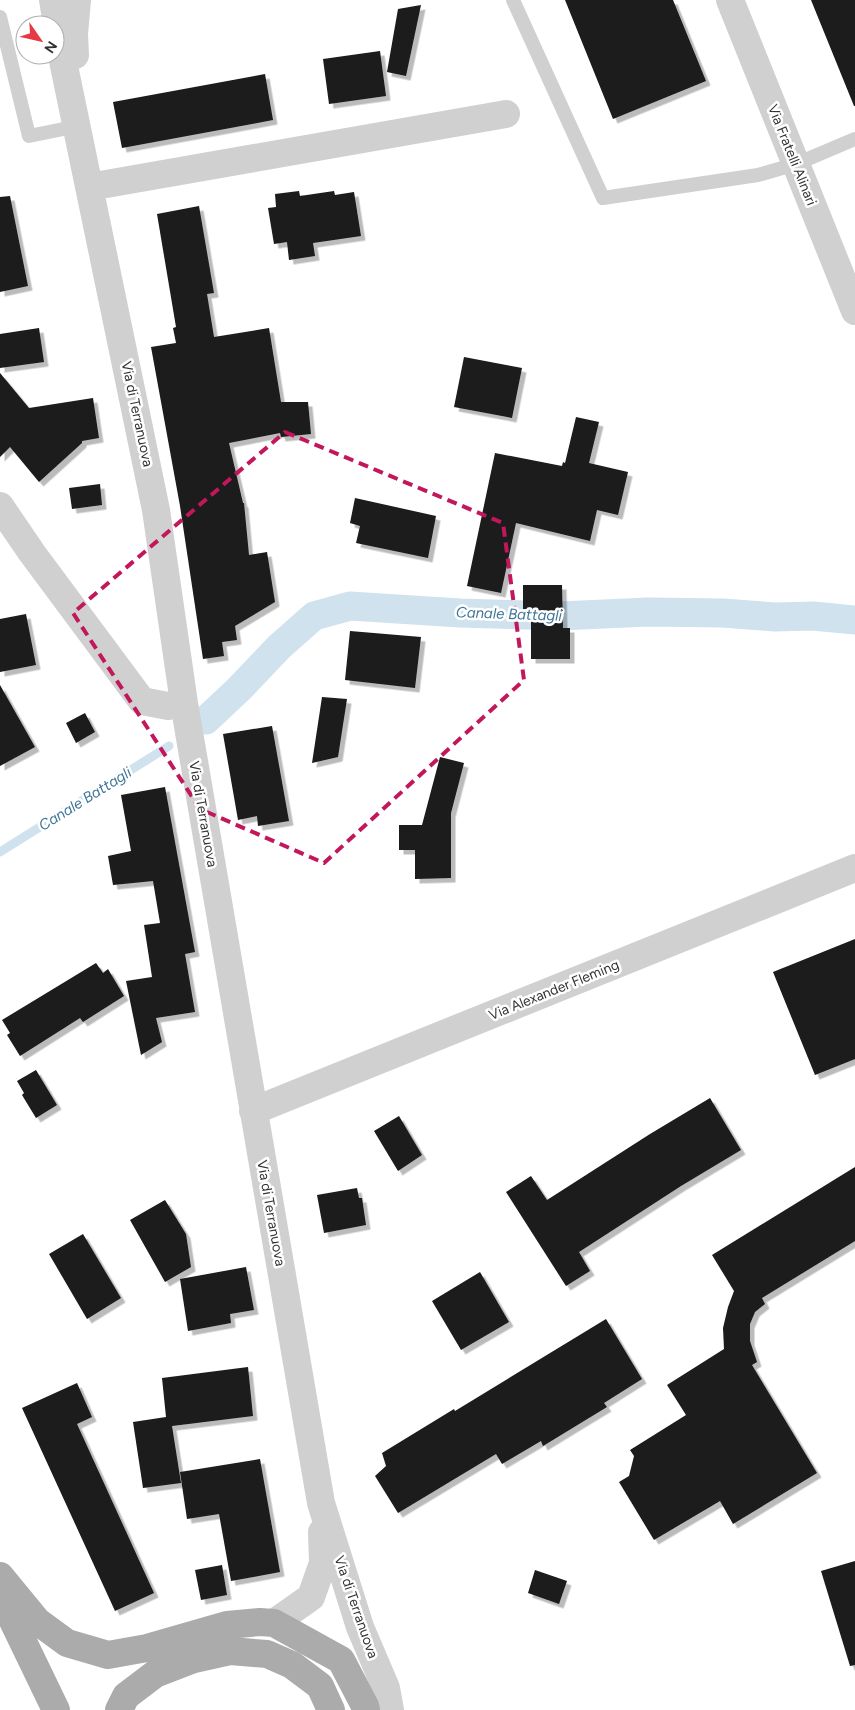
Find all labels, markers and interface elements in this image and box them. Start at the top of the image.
north arrow [15,15,65,65]
text: N [40,38,60,56]
street label: Via Fratelli Alinari [764,102,820,208]
street label: Via di Terranuova [118,360,156,468]
water label: Canale Battagli [456,603,563,625]
street label: Via di Terranuova [185,760,221,868]
water label: Canale Battagli [35,763,135,835]
street label: Via Alexander Fleming [486,956,622,1024]
street label: Via di Terranuova [253,1159,289,1267]
street label: Via di Terranuova [330,1553,382,1661]

